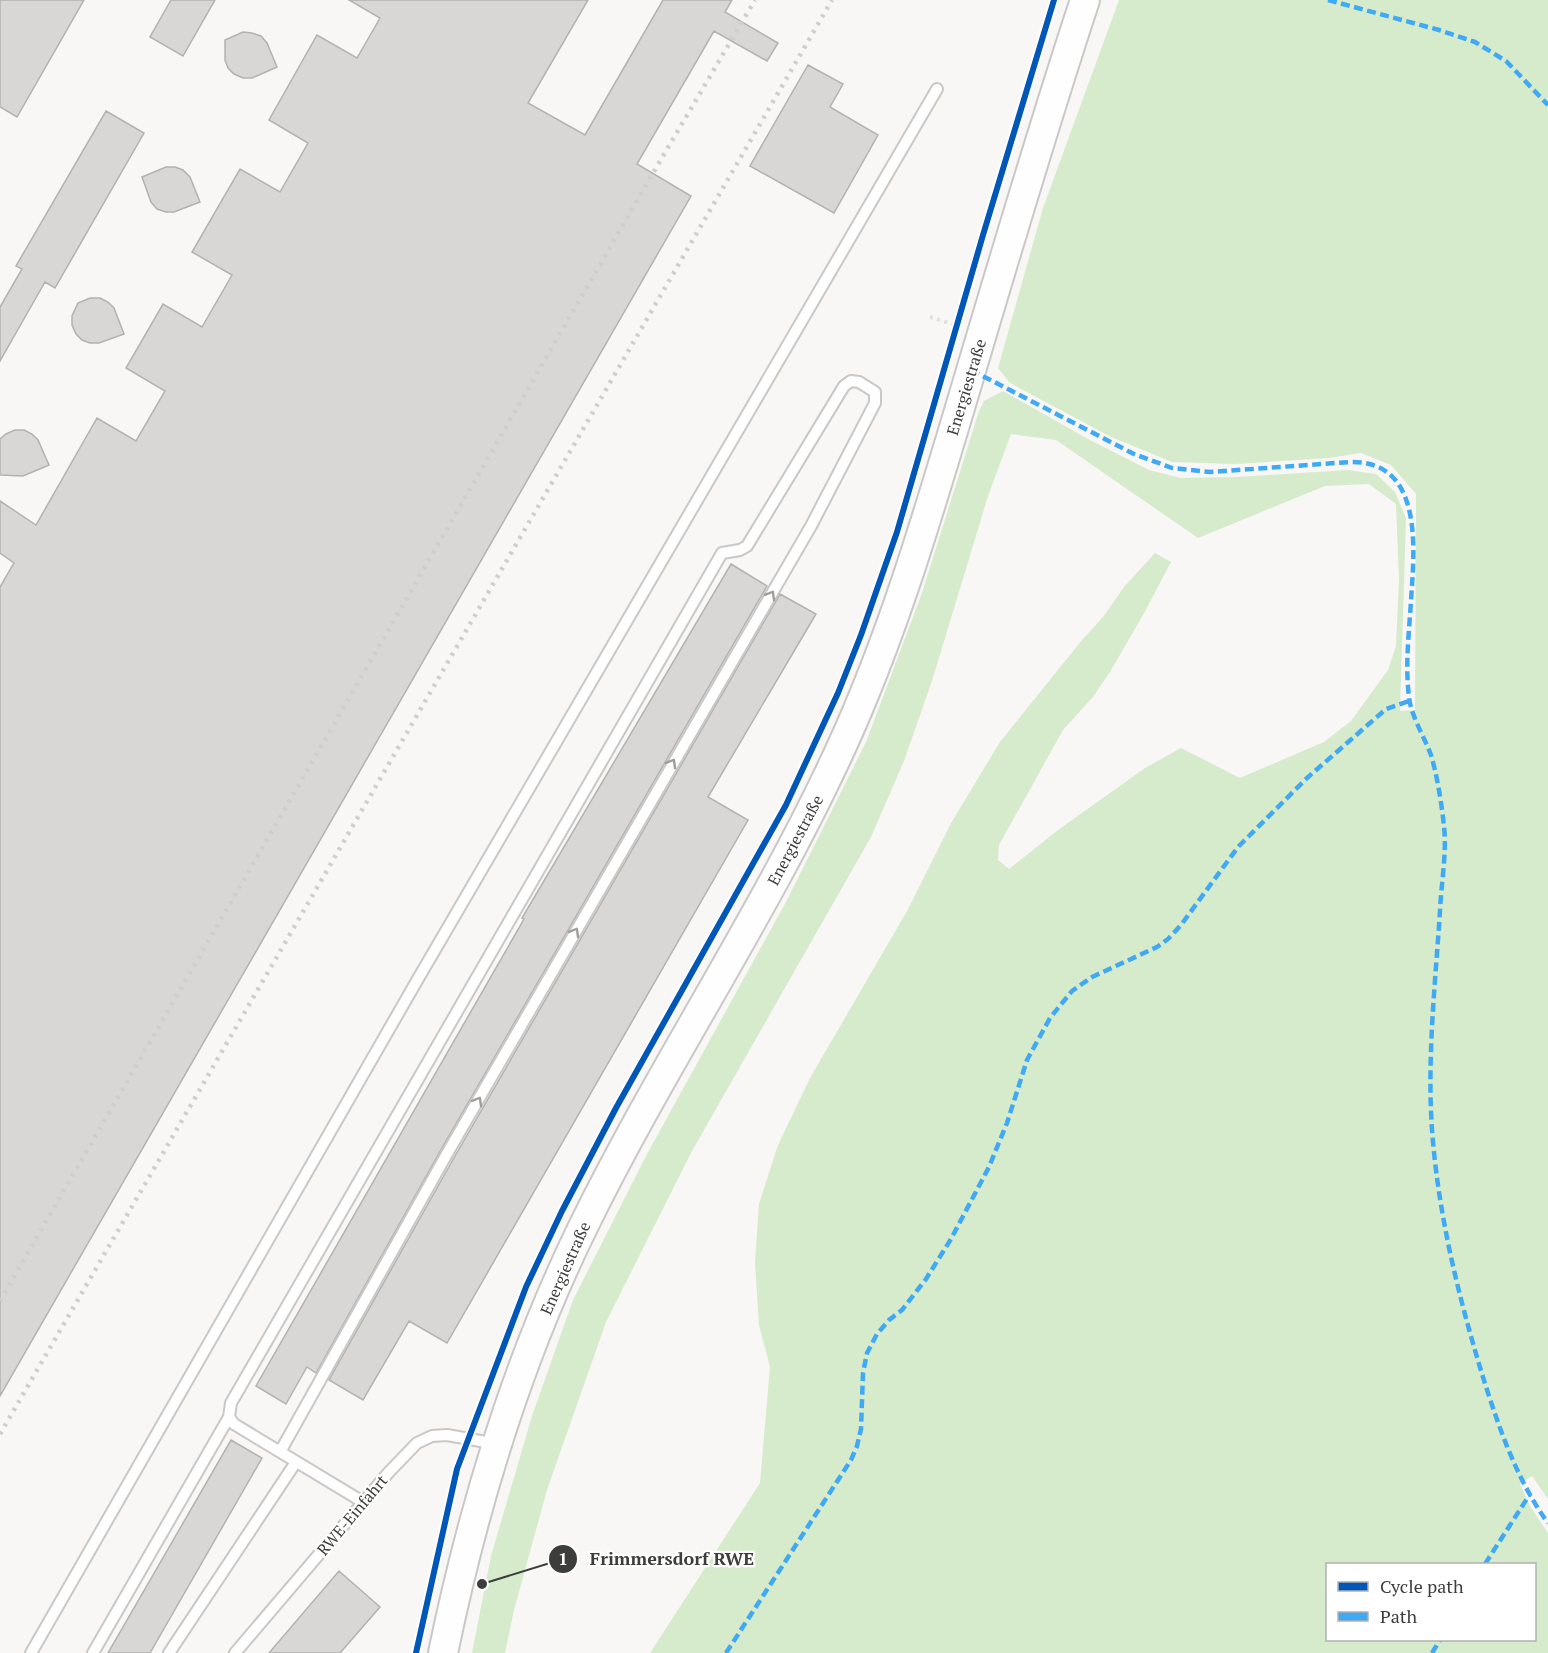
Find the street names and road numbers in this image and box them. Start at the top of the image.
street label: Energiestraße [941,336,991,438]
street label: Energiestraße [762,791,828,889]
street label: Energiestraße [535,1218,595,1318]
street label: RWE-Einfahrt [312,1470,392,1560]

